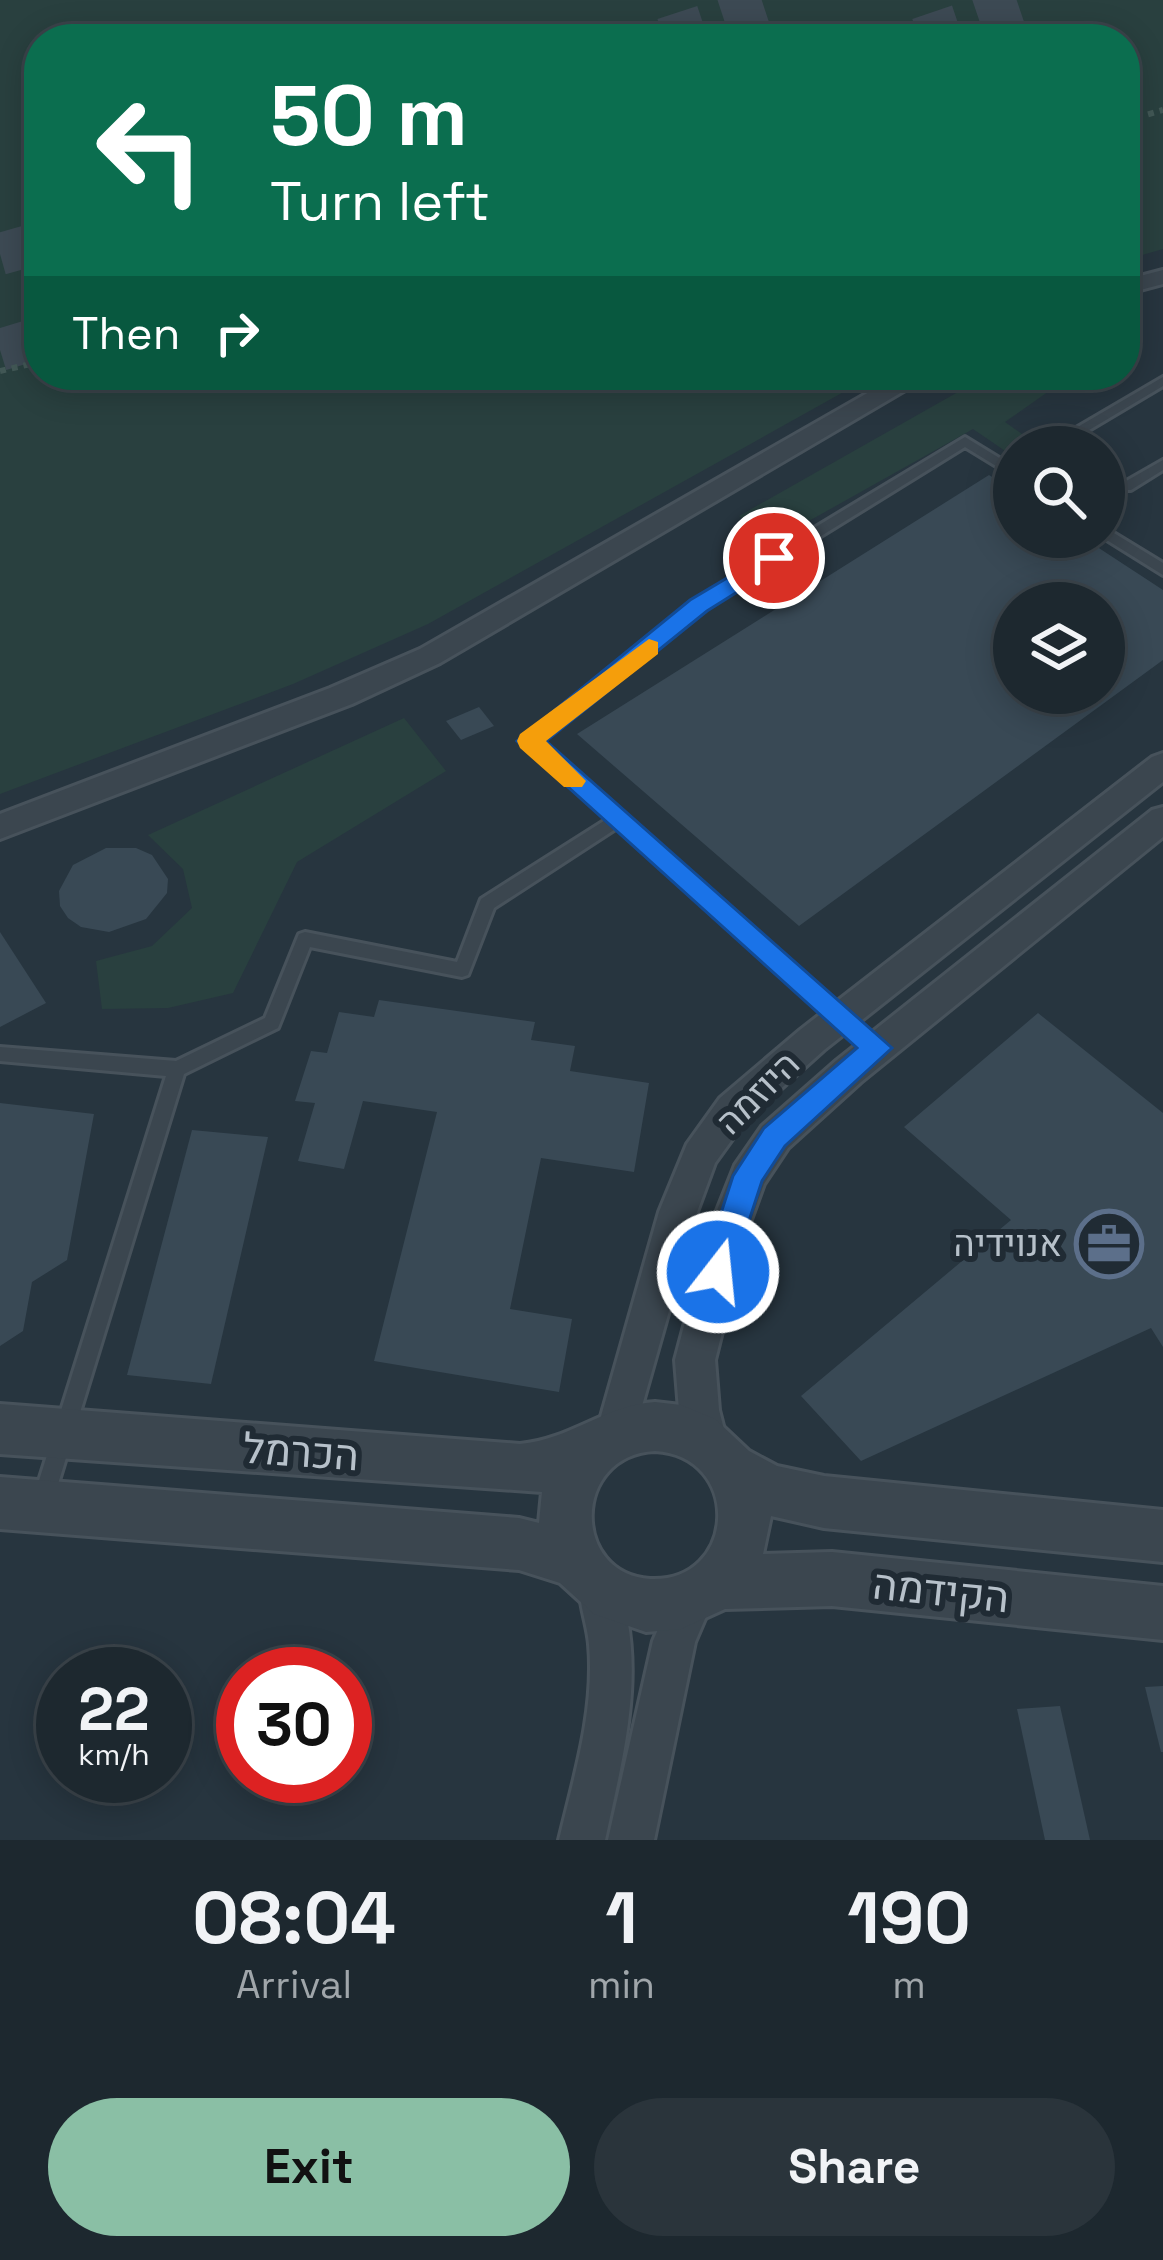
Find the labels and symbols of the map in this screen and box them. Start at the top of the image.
pin [723,507,825,609]
street label: היוזמה [707,1042,809,1144]
position arrow [655,1209,781,1335]
office icon: אנוידיה [1074,1209,1144,1279]
place label: אנוידיה [954,1221,1062,1267]
street label: הכרמל [241,1422,361,1482]
street label: הקידמה [870,1558,1012,1624]
speed limit sign: 30 [216,1647,372,1803]

